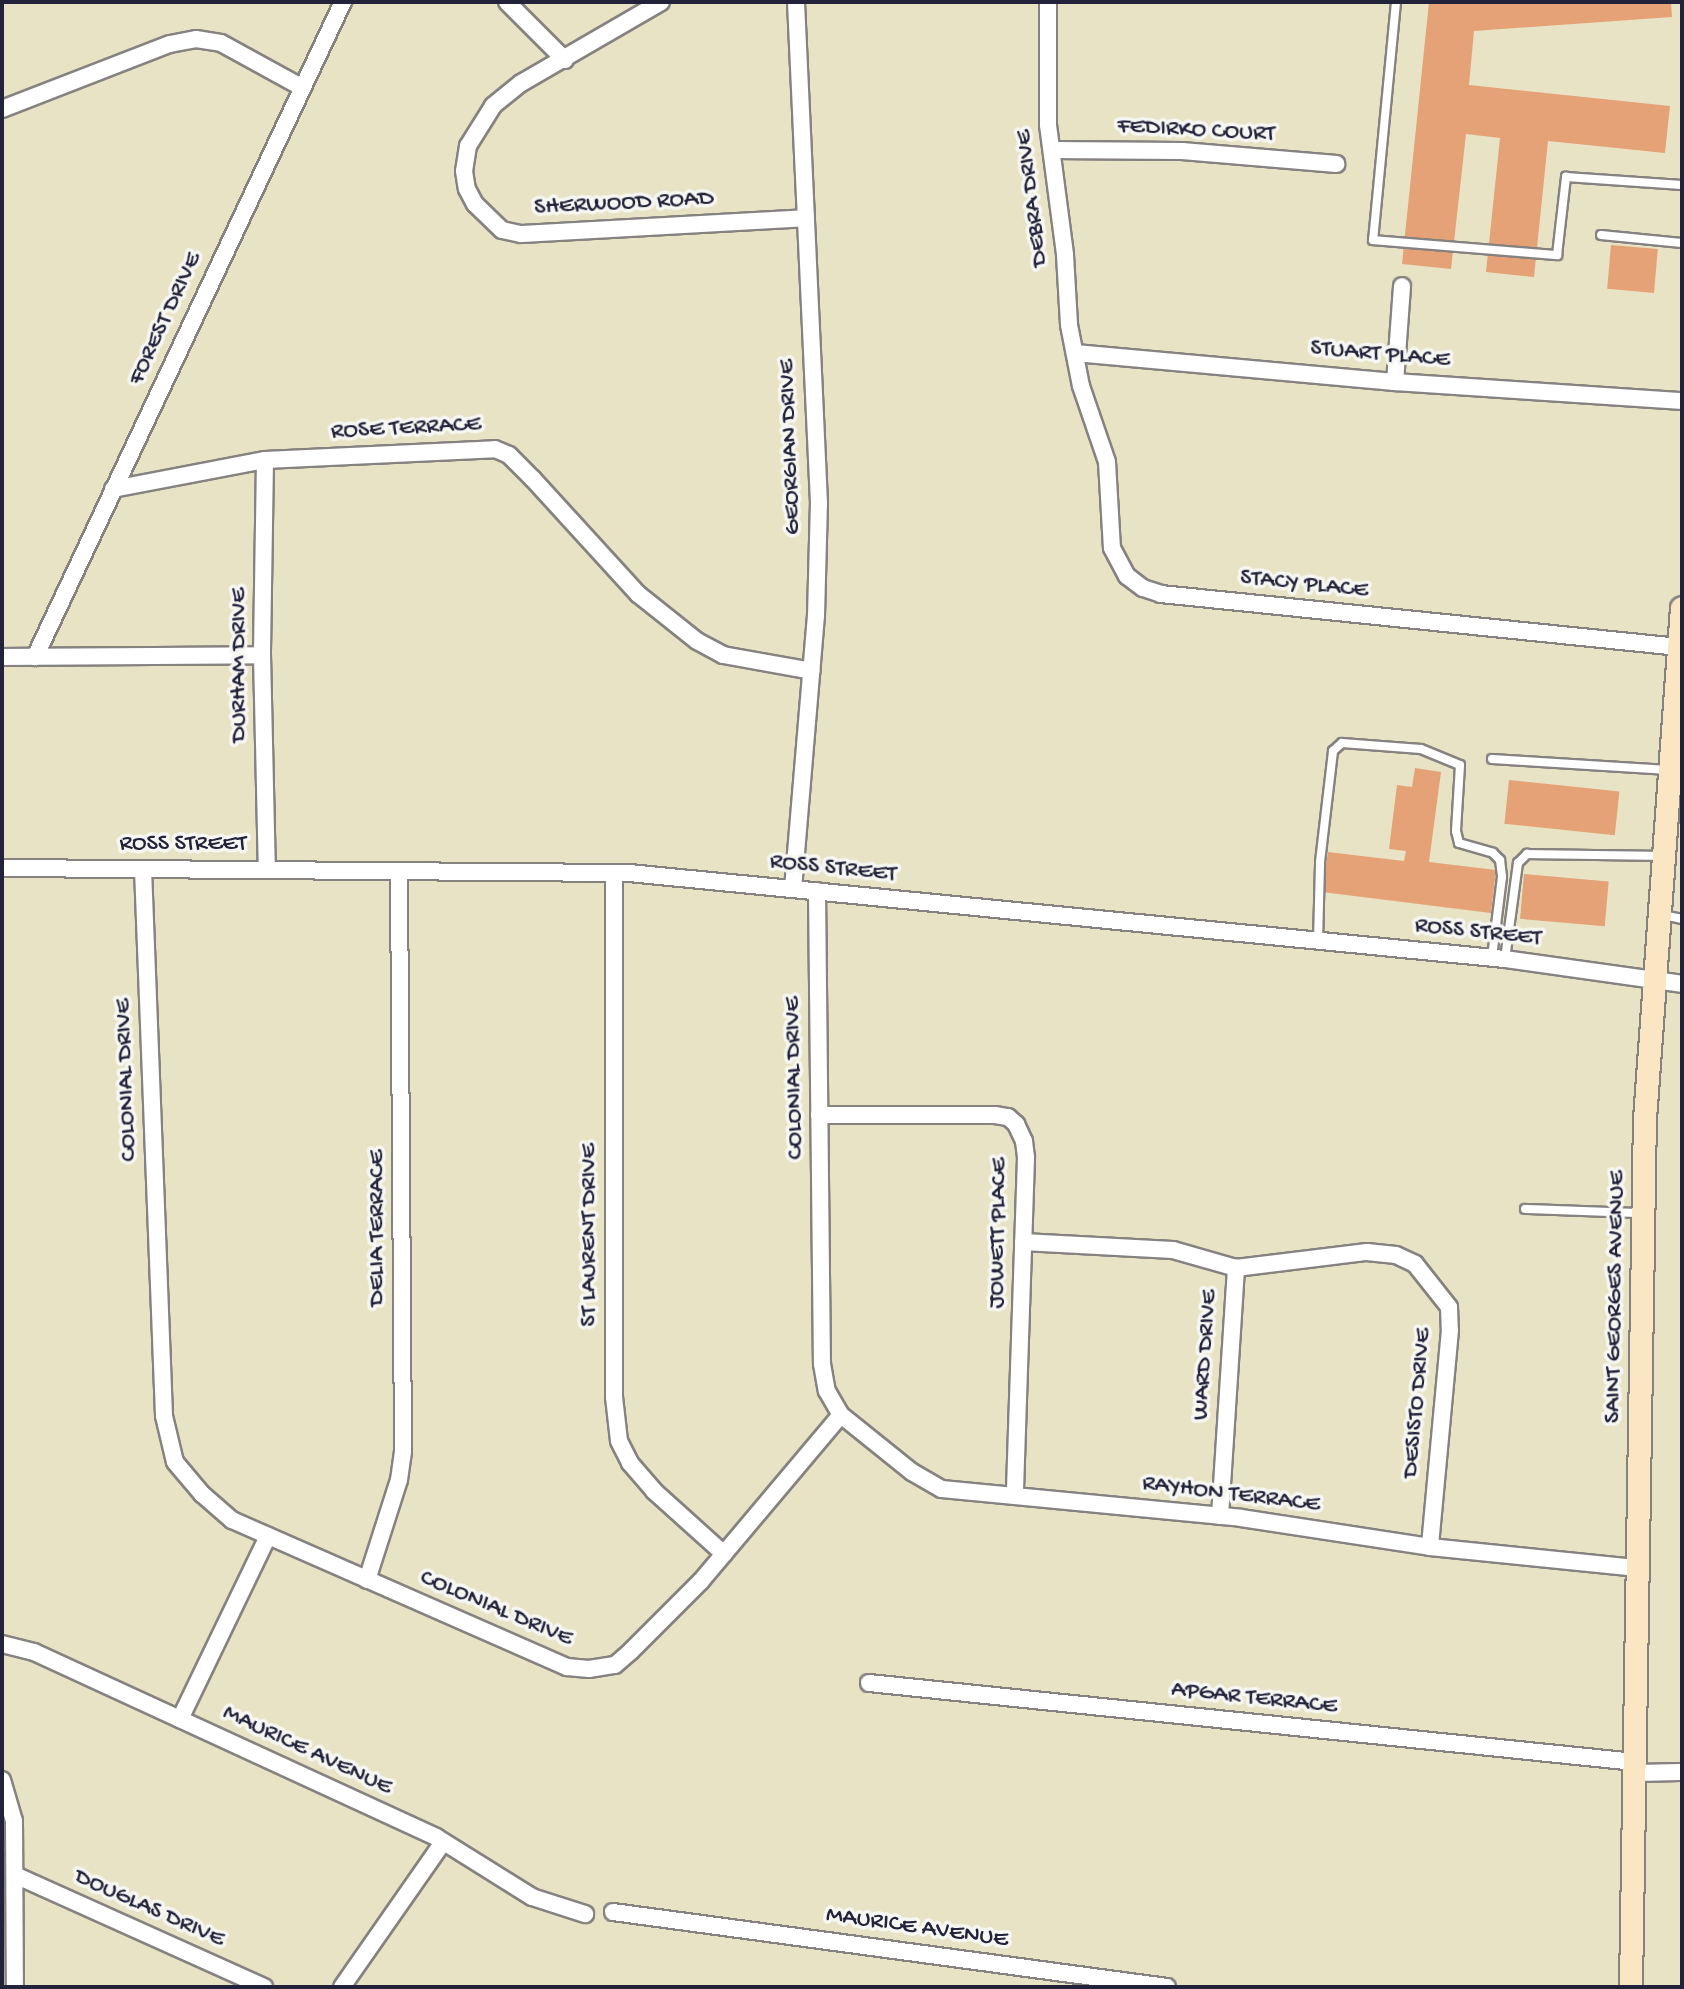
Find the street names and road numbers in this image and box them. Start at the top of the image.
street label: FEDIRKO COURT [1117,112,1275,150]
street label: DEBRA DRIVE [1010,128,1056,268]
street label: SHERWOOD ROAD [533,185,715,223]
street label: FOREST DRIVE [123,248,209,390]
street label: STUART PLACE [1309,335,1451,375]
street label: GEORGIAN DRIVE [774,359,808,535]
street label: ROSE TERRACE [330,411,482,447]
street label: STACY PLACE [1239,564,1369,606]
street label: DURHAM DRIVE [226,588,254,742]
street label: ROSS STREET [119,831,247,859]
street label: ROSS STREET [768,848,898,890]
street label: ROSS STREET [1413,912,1543,954]
street label: COLONIAL DRIVE [779,996,811,1160]
street label: COLONIAL DRIVE [110,998,144,1162]
street label: ST LAURENT DRIVE [576,1143,604,1327]
street label: DELIA TERRACE [364,1150,392,1306]
street label: JOWETT PLACE [983,1157,1015,1309]
street label: SAINT GEORGES AVENUE [1599,1170,1633,1424]
street label: WARD DRIVE [1187,1289,1225,1421]
street label: DESISTO DRIVE [1397,1327,1439,1479]
street label: RAYHON TERRACE [1141,1470,1321,1520]
street label: COLONIAL DRIVE [415,1564,577,1654]
street label: APGAR TERRACE [1170,1676,1338,1722]
street label: MAURICE AVENUE [218,1699,396,1803]
street label: DOUGLAS DRIVE [70,1863,228,1955]
street label: MAURICE AVENUE [824,1901,1010,1955]

